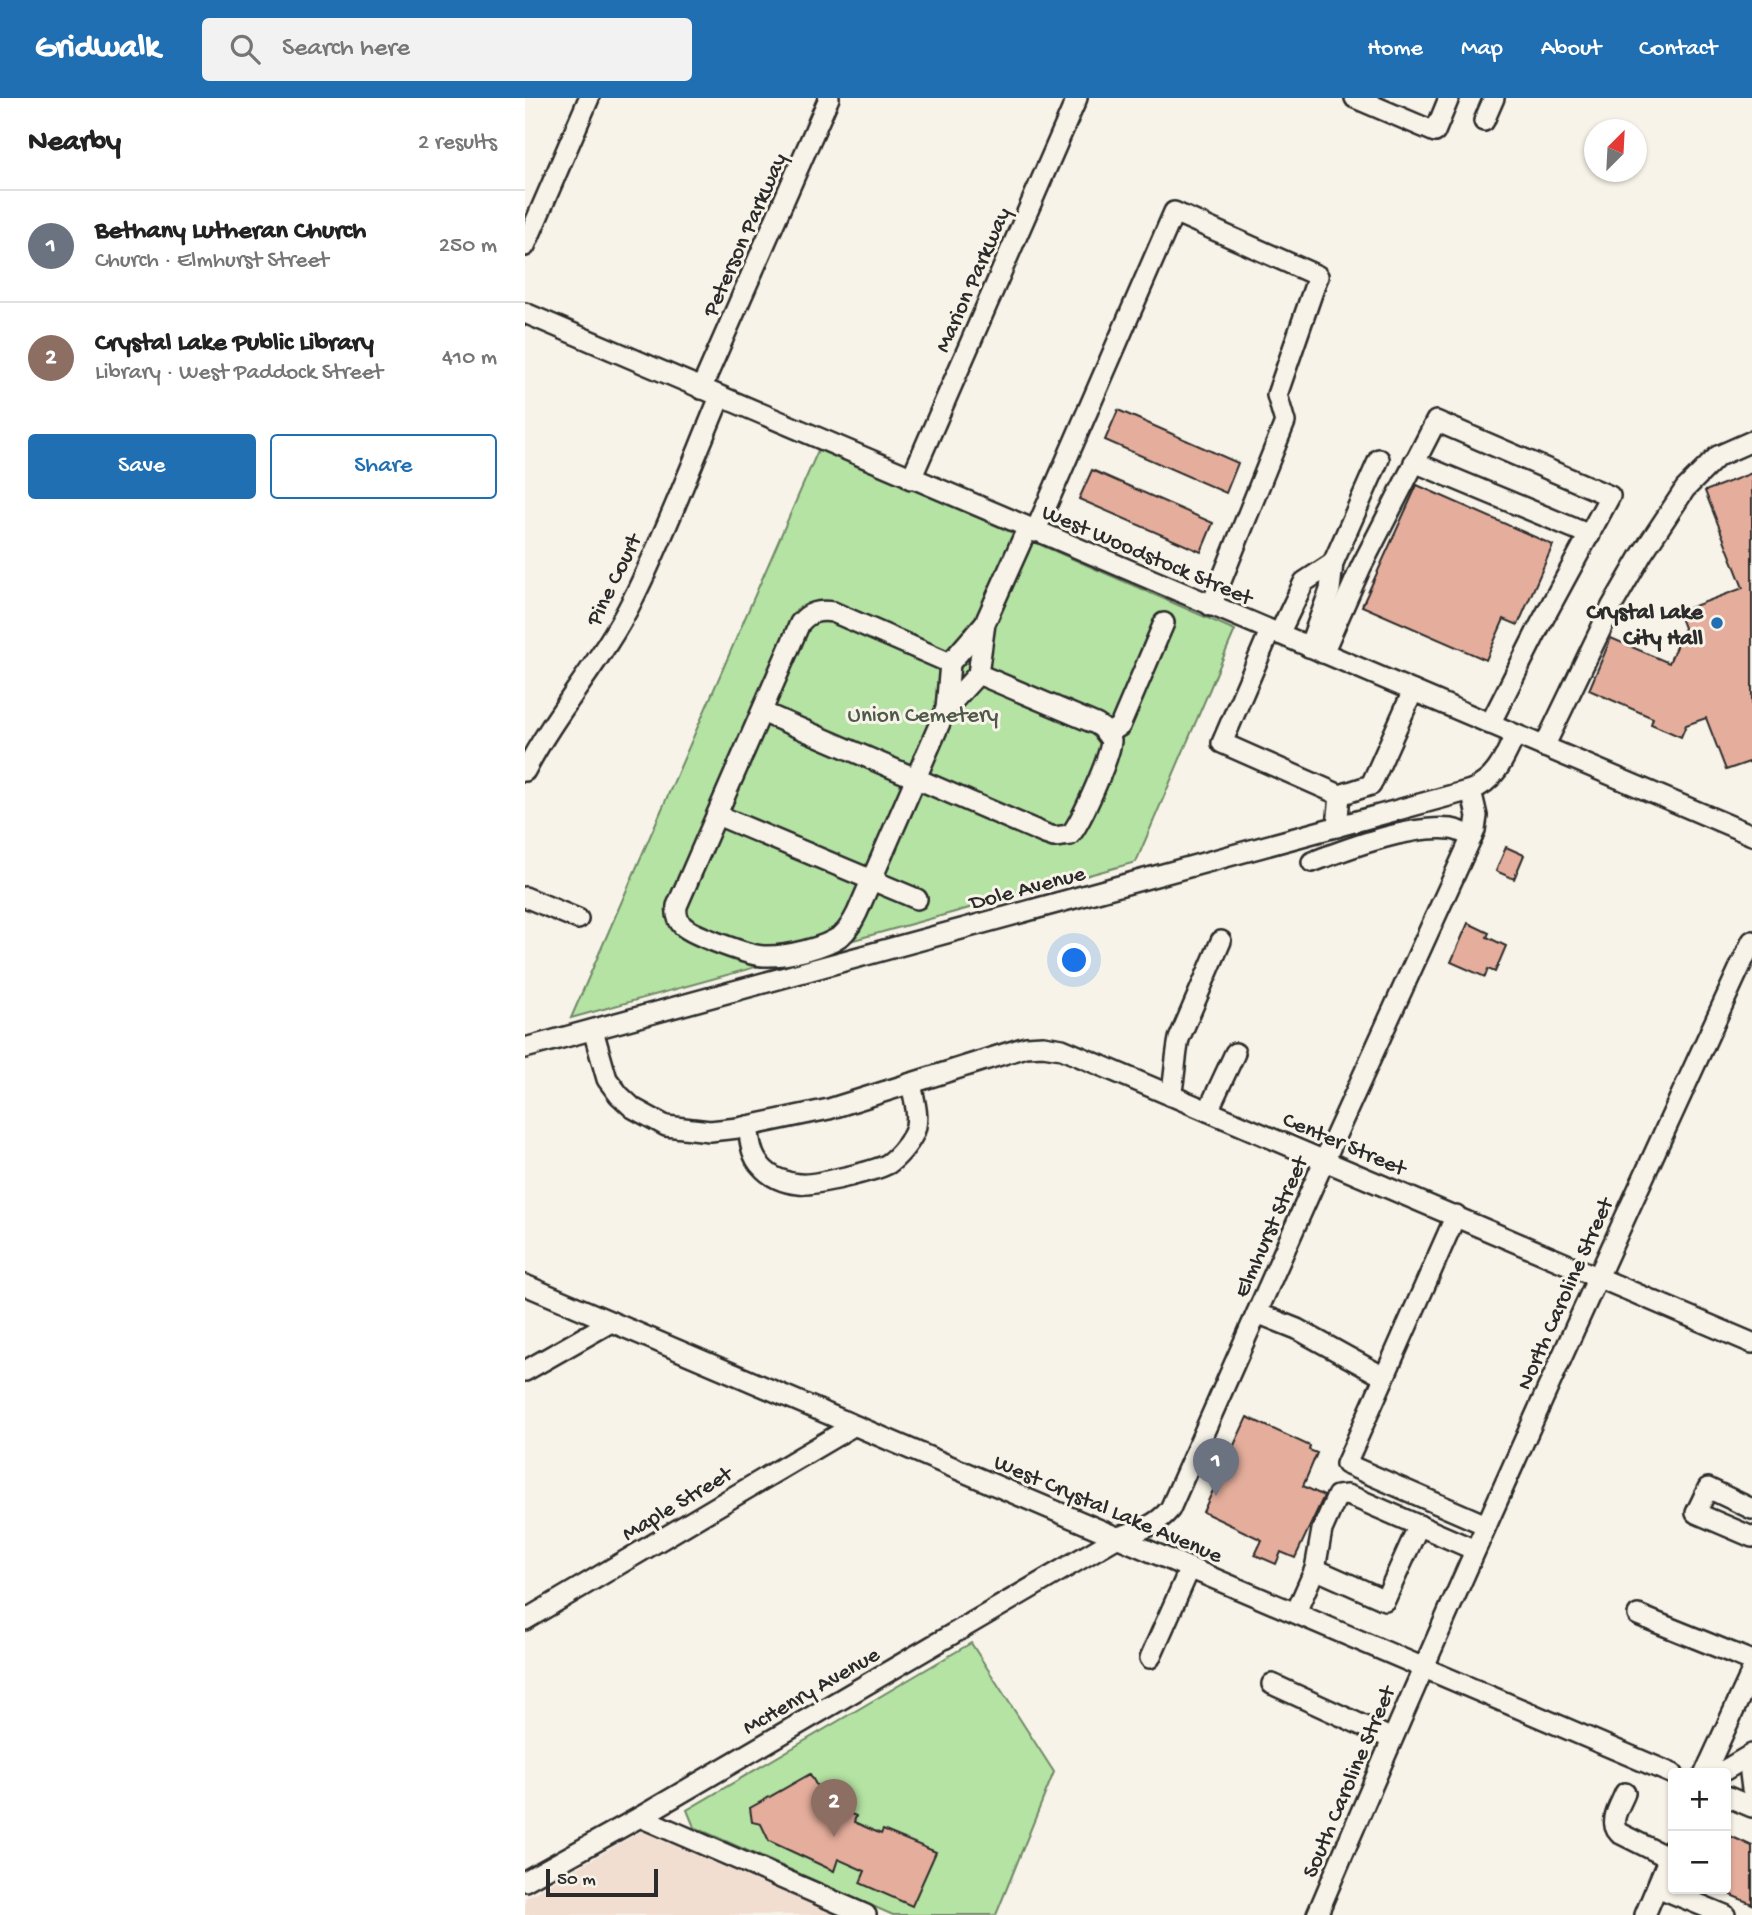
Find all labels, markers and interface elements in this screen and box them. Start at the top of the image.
search box [202,18,692,81]
text: Gridwalk [35,30,160,68]
icon: search [226,30,264,68]
text: Search here [282,34,410,65]
text: Home [1367,35,1423,64]
text: Map [1461,35,1503,64]
text: About [1541,35,1601,64]
text: Contact [1639,35,1717,64]
north arrow [1584,119,1647,182]
text: Nearby [28,126,121,161]
text: 2 results [418,130,497,157]
street label: Peterson Parkway [698,149,794,322]
street label: Marion Parkway [930,204,1018,357]
text: Bethany Lutheran Church [95,217,366,248]
text: 1 [46,233,56,260]
text: 250 m [439,233,497,260]
text: Church · Elmhurst Street [95,248,329,275]
text: Crystal Lake Public Library [95,329,374,360]
text: 2 [45,345,57,372]
text: 410 m [442,345,497,372]
text: Library · West Paddock Street [95,360,383,387]
button: Save [28,434,256,499]
button: Share [270,434,497,499]
street label: West Woodstock Street [1037,500,1258,613]
street label: Pine Court [581,529,650,632]
place label: Crystal Lake City Hall [1587,600,1704,653]
marker: Crystal Lake City Hall [1709,615,1725,631]
park label: Union Cemetery [848,703,998,730]
street label: Dole Avenue [965,861,1090,918]
your location [1057,943,1091,977]
street label: Center Street [1278,1107,1411,1184]
street label: Elmhurst Street [1229,1151,1316,1302]
street label: North Caroline Street [1512,1193,1621,1395]
pin: 1 [1193,1438,1239,1496]
street label: West Crystal Lake Avenue [989,1450,1227,1571]
street label: Maple Street [618,1461,739,1548]
street label: McHenry Avenue [738,1641,886,1742]
street label: South Caroline Street [1298,1681,1403,1882]
map controls [1668,1768,1731,1894]
button: + [1668,1768,1731,1831]
pin: 2 [811,1779,857,1837]
button: − [1668,1831,1731,1894]
scale bar [546,1866,658,1898]
text: 50 m [557,1869,596,1892]

